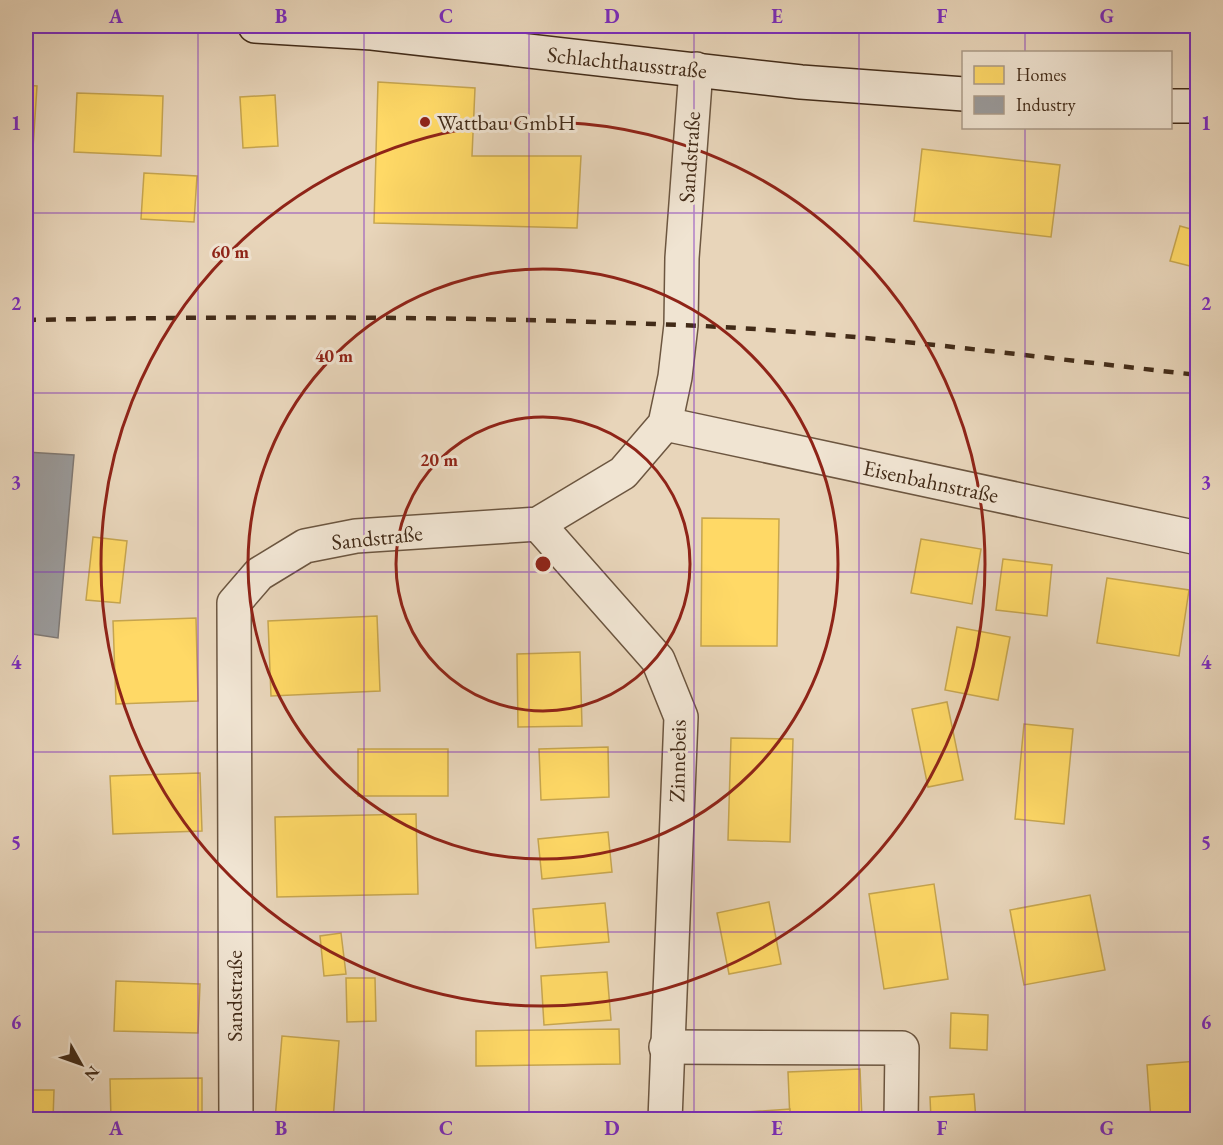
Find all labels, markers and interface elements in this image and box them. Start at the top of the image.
text: A [108,3,124,29]
text: B [275,3,287,29]
text: C [439,3,453,29]
text: D [604,3,620,29]
text: E [771,3,783,29]
text: F [937,3,948,29]
text: G [1100,3,1114,29]
street label: Schlachthausstraße [546,40,709,85]
legend [962,51,1172,129]
text: Homes [1016,63,1067,86]
text: Industry [1016,93,1076,116]
place label: Wattbau GmbH [437,108,576,137]
text: 1 [11,110,21,136]
street label: Sandstraße [672,110,707,204]
text: 1 [1201,110,1211,136]
marker: Wattbau GmbH [418,115,432,129]
text: 60 m [211,240,249,263]
text: 2 [11,290,22,316]
text: 2 [1201,290,1212,316]
text: 40 m [315,344,353,367]
text: 20 m [420,448,458,471]
street label: Eisenbahnstraße [861,453,1002,510]
text: 3 [11,469,21,495]
text: 3 [1201,469,1211,495]
street label: Sandstraße [330,518,425,557]
centre of rings [533,554,553,574]
text: 4 [11,649,22,675]
text: 4 [1201,649,1212,675]
street label: Zinnebeis [662,719,693,803]
text: 5 [11,829,21,855]
text: 5 [1201,829,1211,855]
street label: Sandstraße [220,950,249,1042]
text: 6 [11,1009,22,1035]
text: 6 [1201,1009,1212,1035]
north arrow [51,1034,111,1094]
text: N [80,1062,104,1085]
text: A [108,1115,124,1141]
text: B [275,1115,287,1141]
text: C [439,1115,453,1141]
text: D [604,1115,620,1141]
text: E [771,1115,783,1141]
text: F [937,1115,948,1141]
text: G [1100,1115,1114,1141]

